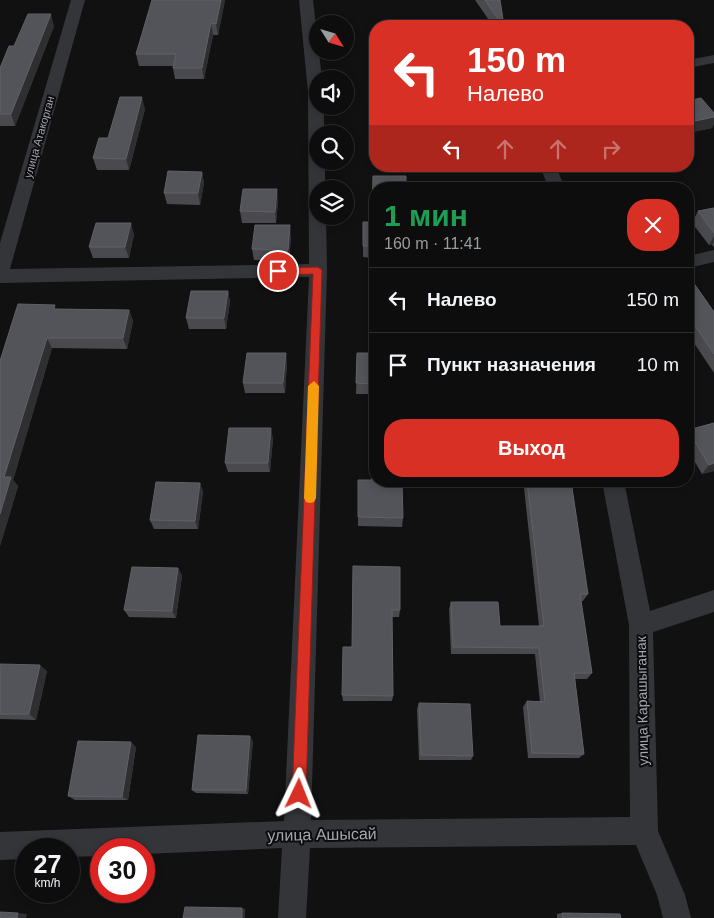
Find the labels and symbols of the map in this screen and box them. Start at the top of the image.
north arrow [309,15,354,60]
street label: улица Атакорган [22,95,56,179]
pin [257,250,299,292]
street label: улица Карашыганак [633,635,651,766]
position arrow [272,767,324,819]
street label: улица Ашысай [267,825,377,844]
speed limit sign: 30 [90,838,155,903]

